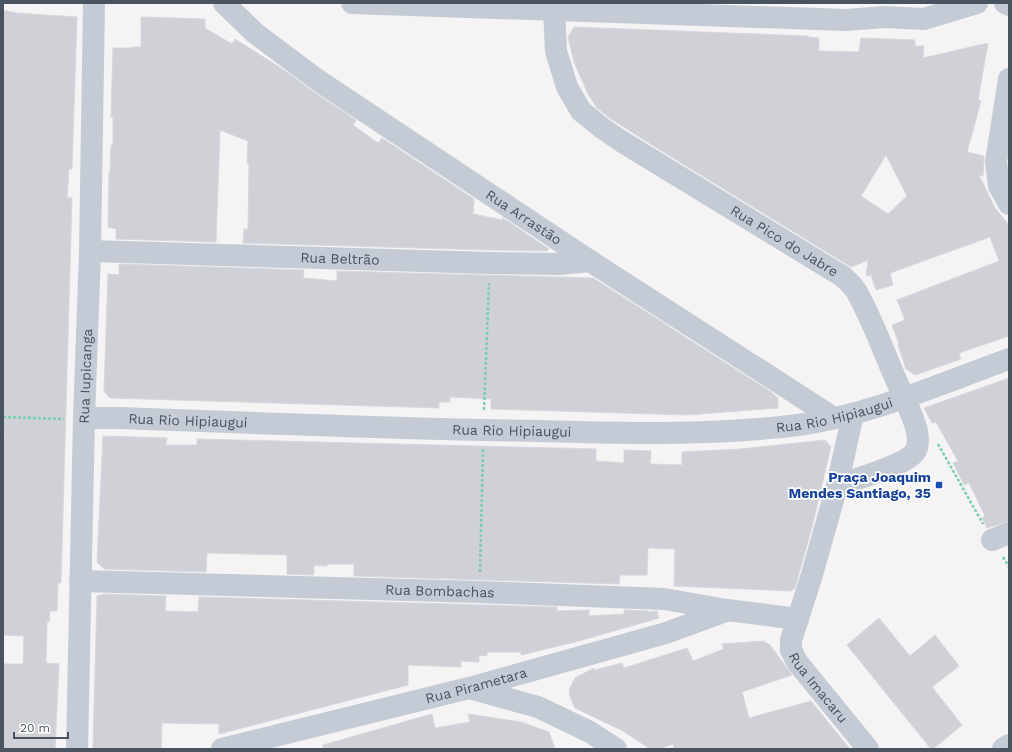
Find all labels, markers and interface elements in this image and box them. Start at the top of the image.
street label: Rua Arrastão [483,186,565,248]
street label: Rua Pico do Jabre [728,202,841,280]
street label: Rua Beltrão [300,249,380,268]
street label: Rua Iupicanga [76,328,95,424]
street label: Rua Rio Hipiaugui [775,394,895,435]
street label: Rua Rio Hipiaugui [128,410,248,431]
street label: Rua Rio Hipiaugui [452,421,572,440]
place label: Praça Joaquim Mendes Santiago, 35 [789,469,931,501]
marker: Praça Joaquim Mendes Santiago, 35 [934,480,944,490]
street label: Rua Bombachas [385,581,495,601]
street label: Rua Imacaru [785,650,851,726]
street label: Rua Pirametara [424,664,529,706]
scale bar [14,714,68,740]
text: 20 m [20,721,50,735]

